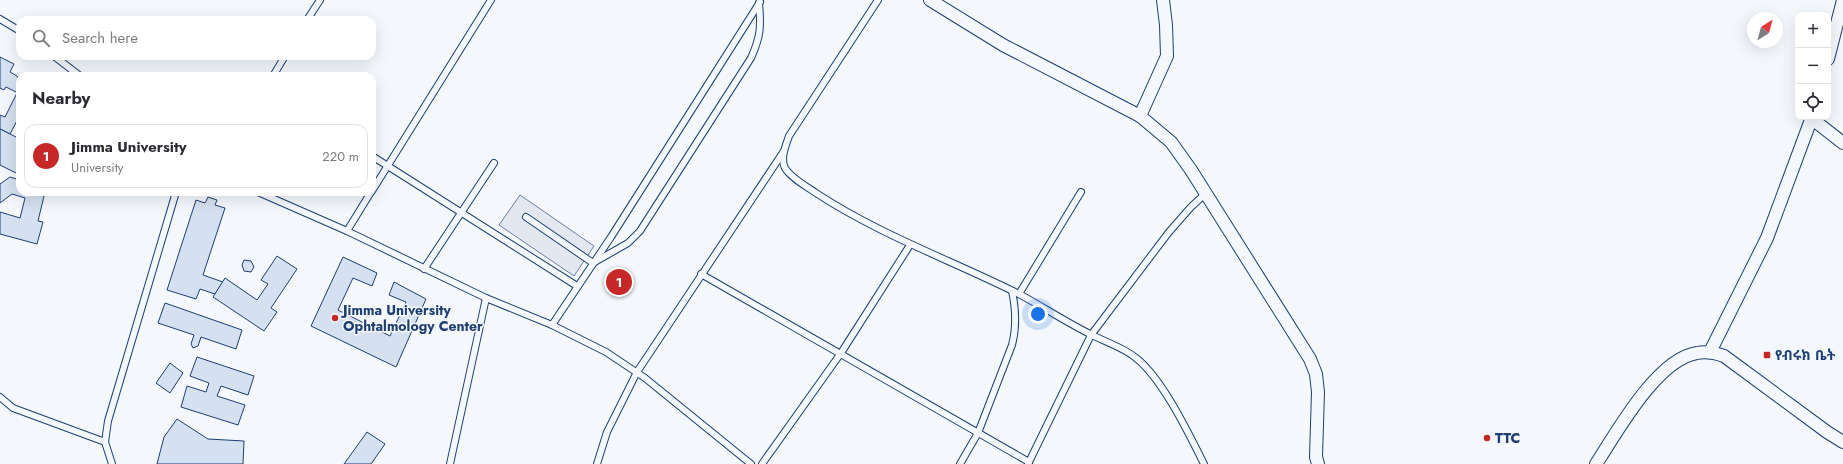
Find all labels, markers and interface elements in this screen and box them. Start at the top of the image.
north arrow [1747,12,1783,48]
map controls [1795,12,1831,120]
button: + [1795,12,1831,48]
search box [16,16,376,60]
icon: search [30,27,52,49]
text: Search here [62,27,138,49]
button: − [1795,48,1831,84]
button: locate [1795,84,1831,120]
text: Nearby [32,86,90,110]
text: Jimma University [71,136,187,158]
text: 1 [43,147,49,166]
text: 220 m [322,147,359,166]
text: University [71,158,123,177]
pin: 1 [606,267,632,297]
place label: Jimma University Ophtalmology Center [340,300,483,336]
your location [1028,304,1048,324]
marker: Jimma University Ophtalmology Center [330,313,340,323]
place label: የብሩክ ቤት [1775,345,1836,365]
marker: የብሩክ ቤት [1762,350,1772,360]
place label: TTC [1495,428,1520,448]
marker: TTC [1482,433,1492,443]

